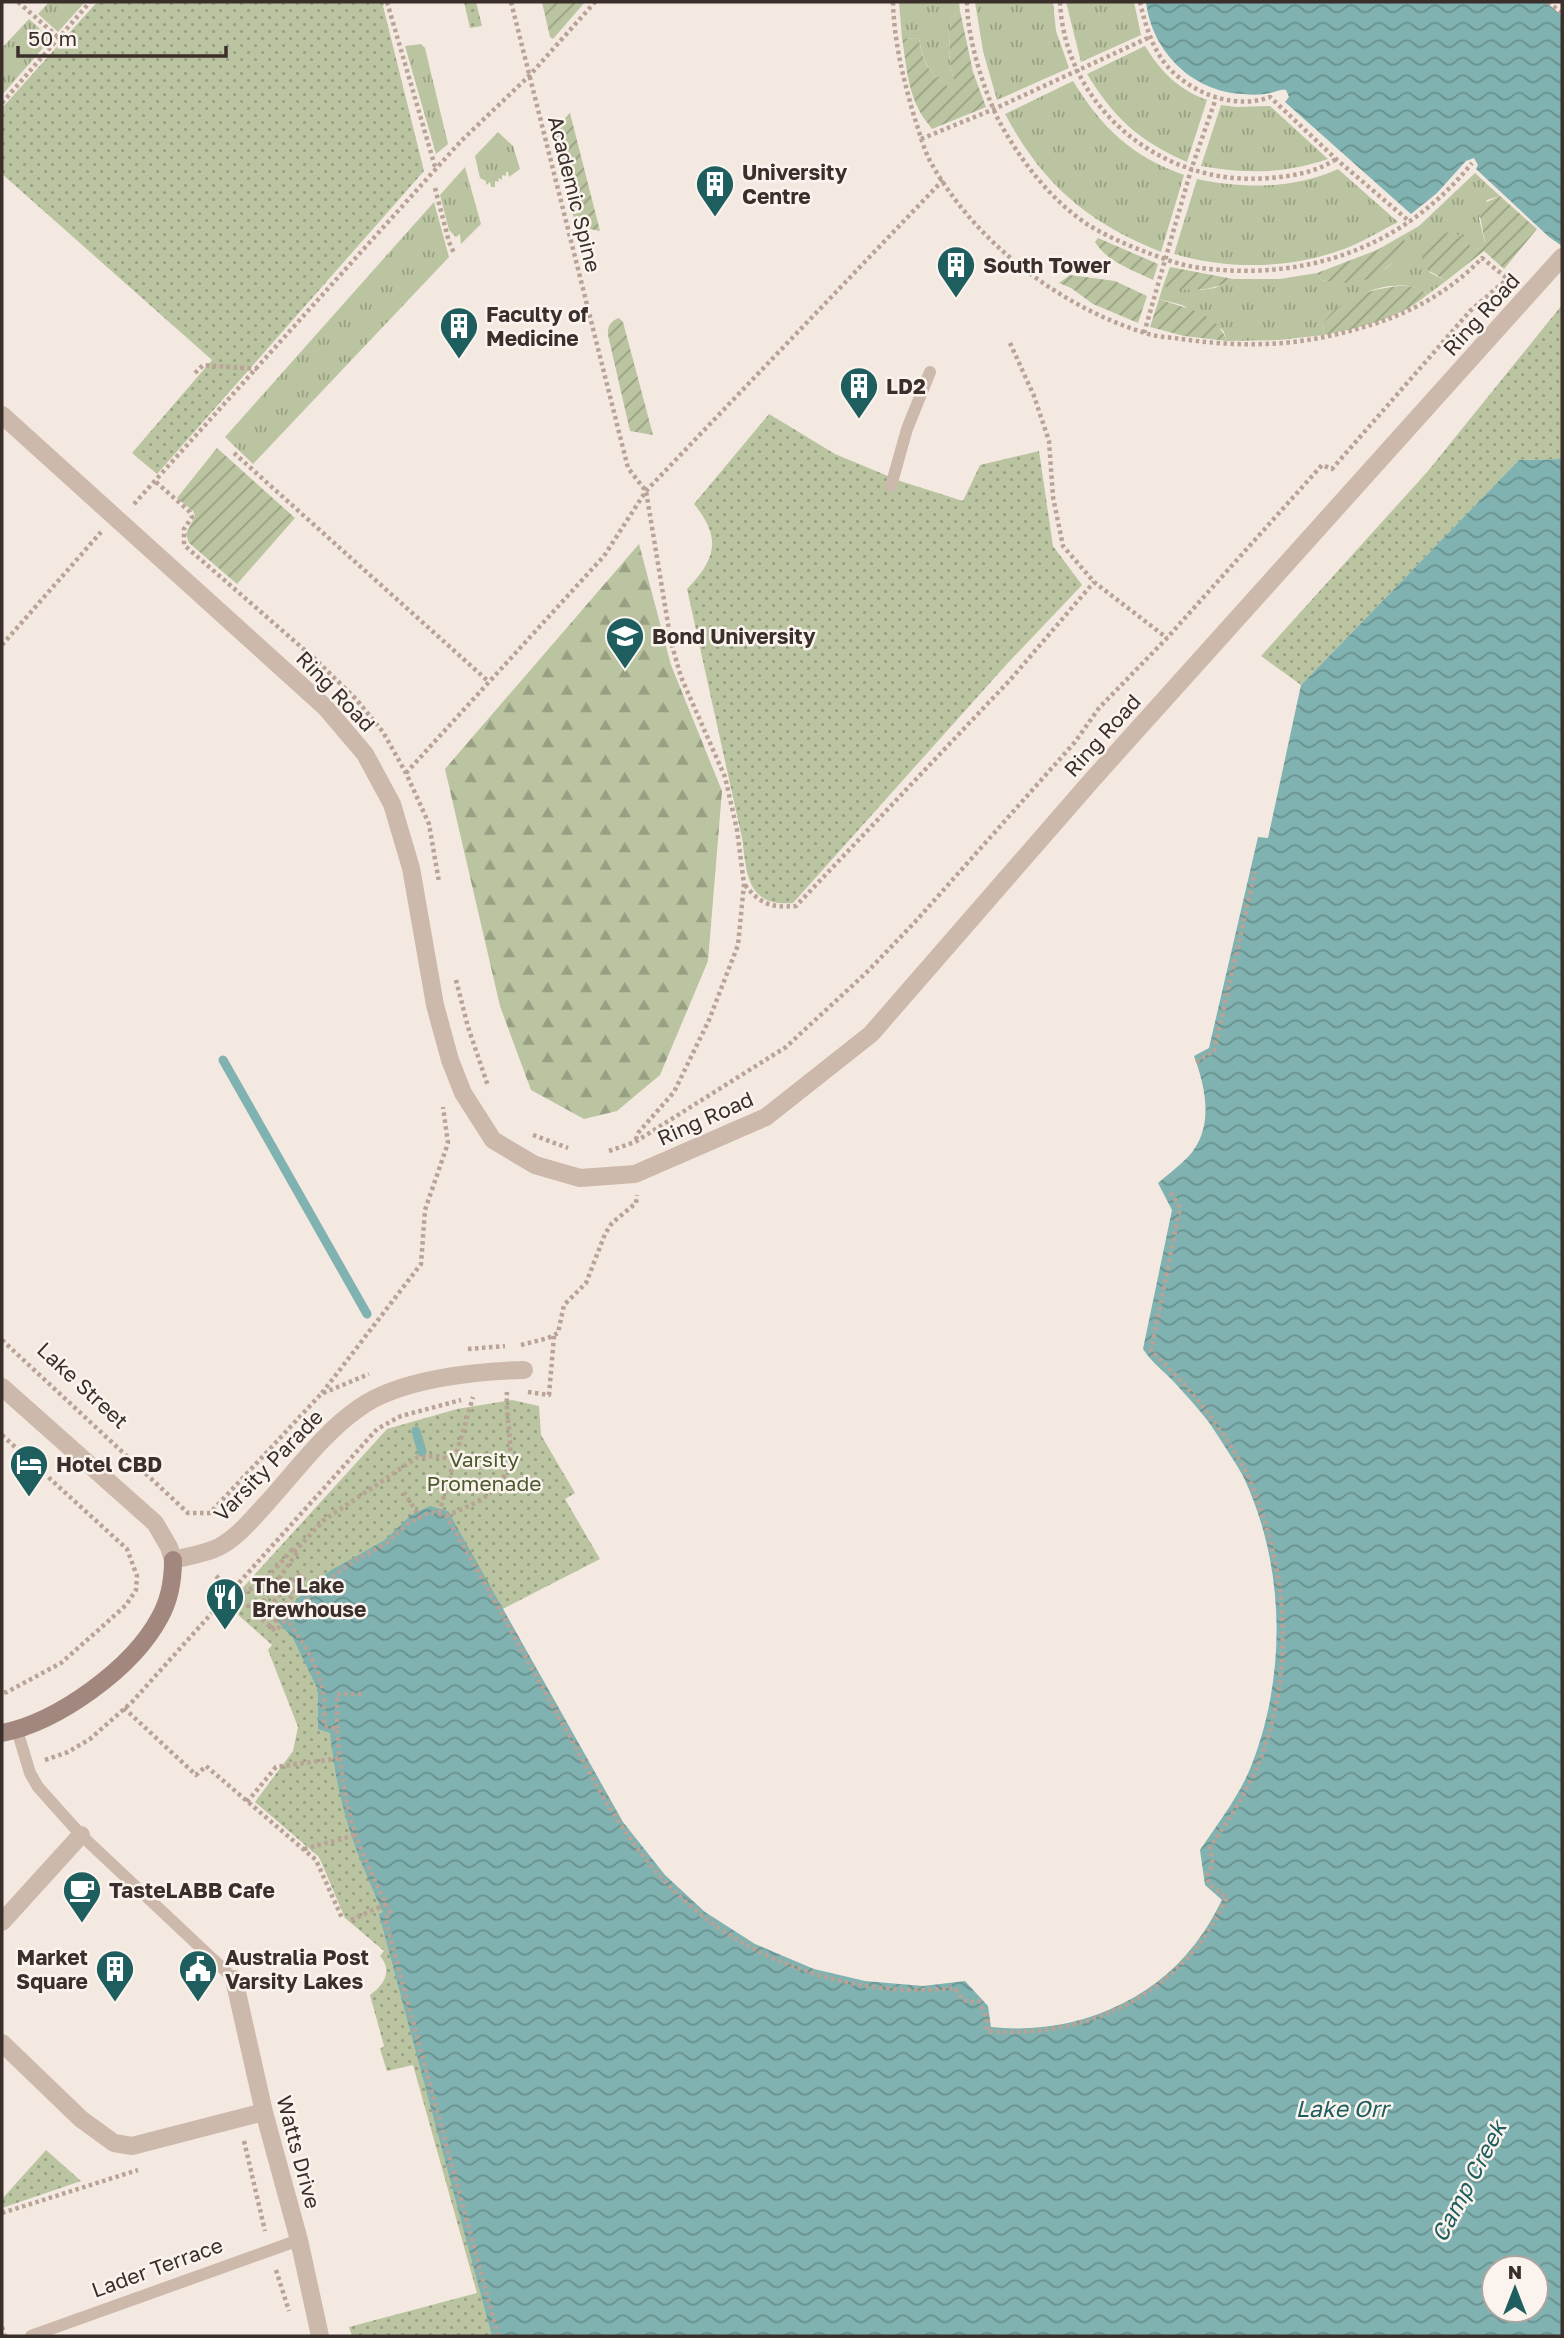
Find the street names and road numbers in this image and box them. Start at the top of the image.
street label: Academic Spine [543,113,607,275]
street label: Ring Road [1437,267,1525,361]
street label: Ring Road [291,645,381,737]
street label: Ring Road [1058,688,1146,782]
street label: Ring Road [653,1085,757,1151]
street label: Lake Street [32,1336,134,1434]
street label: Varsity Parade [208,1404,328,1526]
street label: Watts Drive [271,2093,327,2211]
street label: Lader Terrace [88,2231,226,2303]

